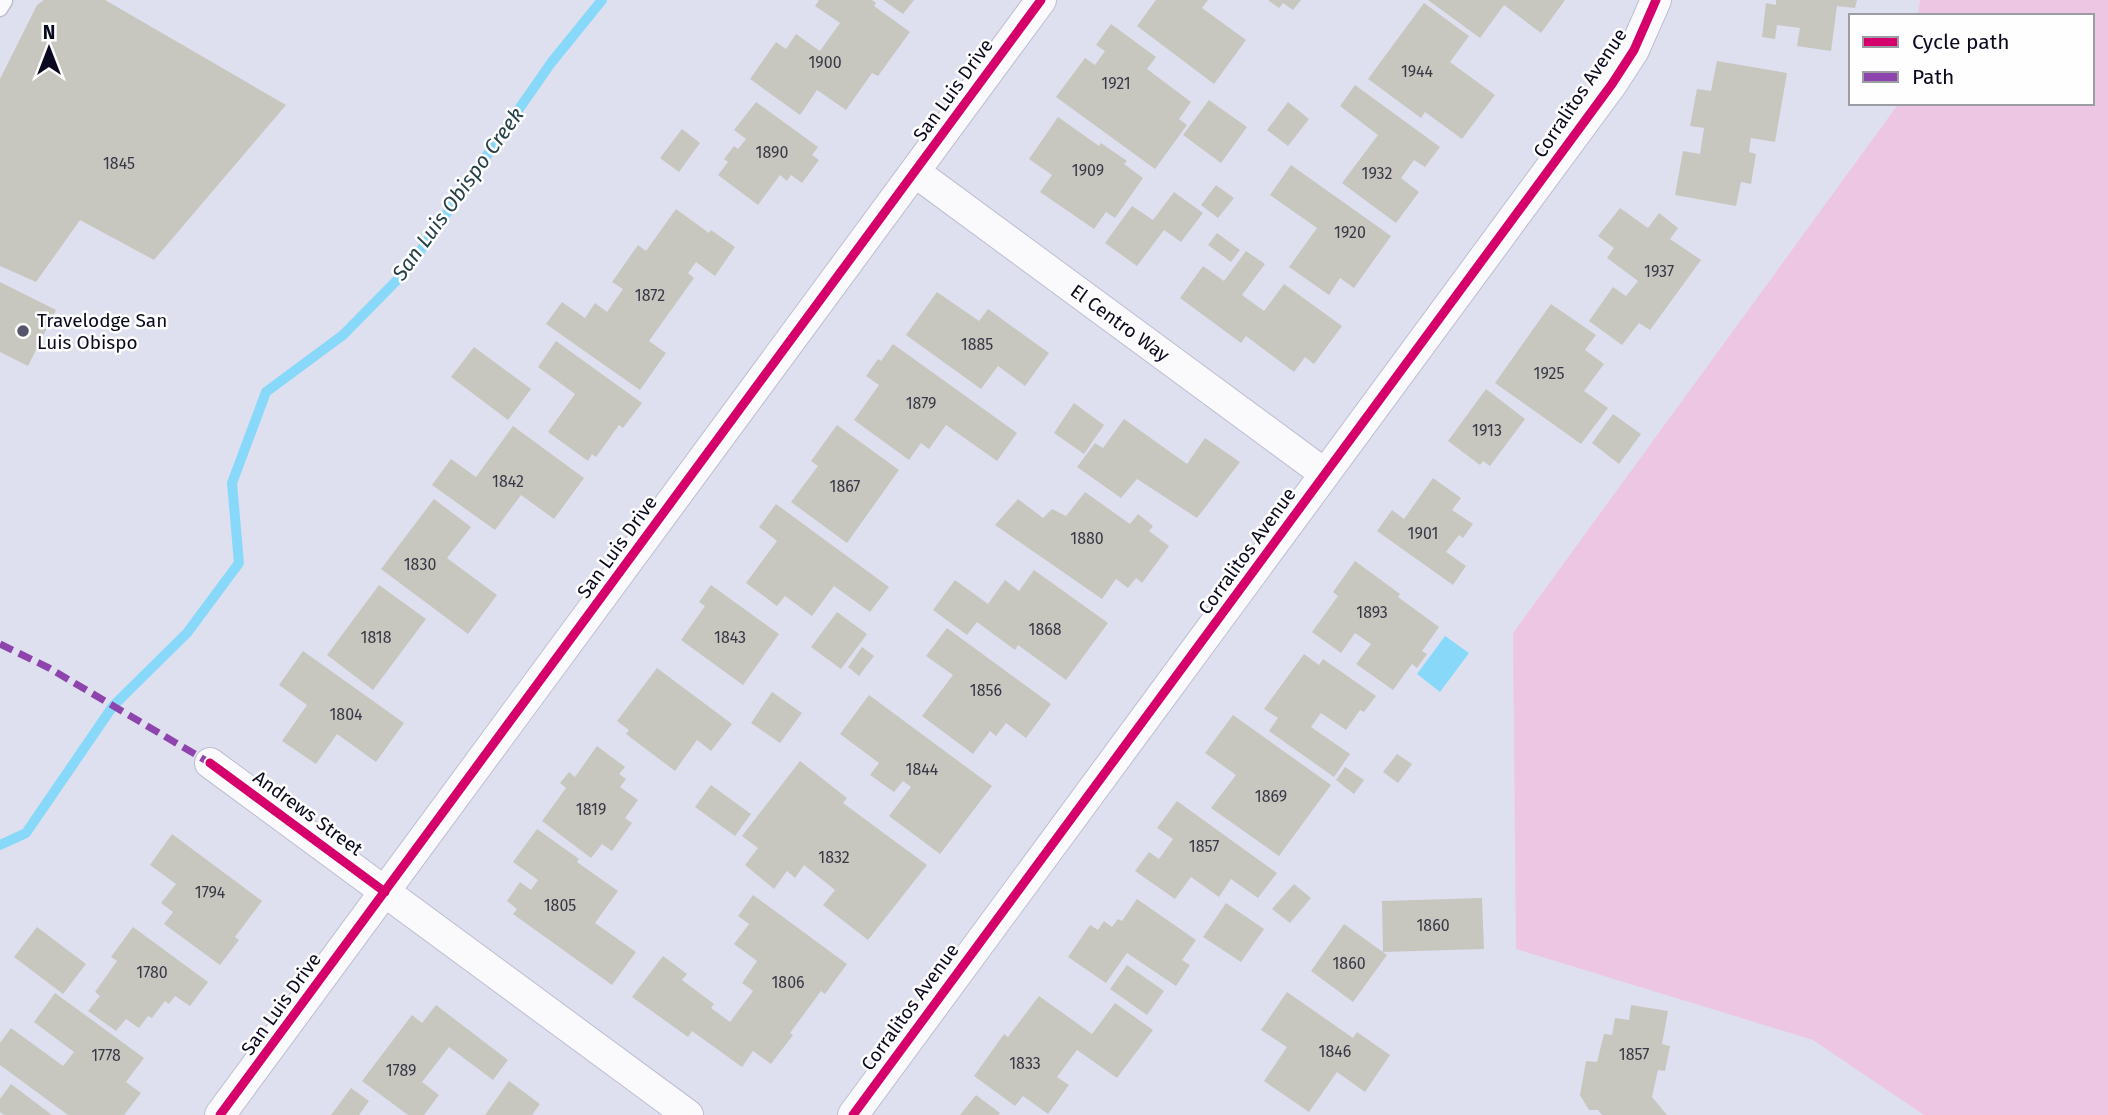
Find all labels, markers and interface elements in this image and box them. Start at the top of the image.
north arrow [14,14,84,84]
legend [1849,14,2094,105]
text: N [43,21,55,44]
street label: Corralitos Avenue [1528,24,1632,162]
text: Cycle path [1912,29,2010,55]
street label: San Luis Drive [908,34,998,146]
house number: 1900 [808,53,842,72]
house number: 1944 [1401,62,1434,81]
text: Path [1912,64,1954,90]
house number: 1921 [1101,74,1131,93]
water label: San Luis Obispo Creek [386,102,530,286]
house number: 1890 [756,143,788,162]
house number: 1845 [103,154,135,173]
house number: 1909 [1072,161,1104,180]
house number: 1932 [1362,164,1392,183]
house number: 1920 [1334,223,1366,242]
house number: 1937 [1644,262,1674,281]
street label: El Centro Way [1066,279,1174,367]
house number: 1872 [635,286,665,305]
place label: Travelodge San Luis Obispo [37,309,167,354]
marker: Travelodge San Luis Obispo [15,323,31,339]
house number: 1885 [961,335,993,354]
house number: 1925 [1534,364,1564,383]
house number: 1879 [906,394,936,413]
house number: 1913 [1472,421,1502,440]
house number: 1842 [492,472,524,491]
house number: 1867 [830,477,860,496]
street label: Corralitos Avenue [1193,483,1301,619]
street label: San Luis Drive [572,491,662,603]
house number: 1901 [1408,524,1438,543]
house number: 1880 [1070,529,1104,548]
house number: 1830 [404,555,436,574]
house number: 1893 [1356,603,1388,622]
house number: 1868 [1028,620,1062,639]
house number: 1818 [360,628,392,647]
house number: 1843 [714,628,746,647]
house number: 1856 [970,681,1002,700]
house number: 1804 [329,705,363,724]
house number: 1844 [906,760,939,779]
street label: Andrews Street [249,766,367,860]
house number: 1869 [1255,787,1287,806]
house number: 1819 [576,800,606,819]
house number: 1857 [1189,837,1219,856]
house number: 1832 [818,848,850,867]
house number: 1794 [195,883,226,902]
house number: 1805 [544,896,576,915]
house number: 1860 [1416,916,1450,935]
street label: Corralitos Avenue [856,939,964,1075]
street label: San Luis Drive [236,948,326,1060]
house number: 1860 [1332,954,1366,973]
house number: 1780 [136,963,168,982]
house number: 1806 [771,973,805,992]
house number: 1846 [1319,1042,1351,1061]
house number: 1857 [1619,1045,1649,1064]
house number: 1778 [91,1046,121,1065]
house number: 1833 [1009,1054,1041,1073]
house number: 1789 [386,1061,416,1080]

